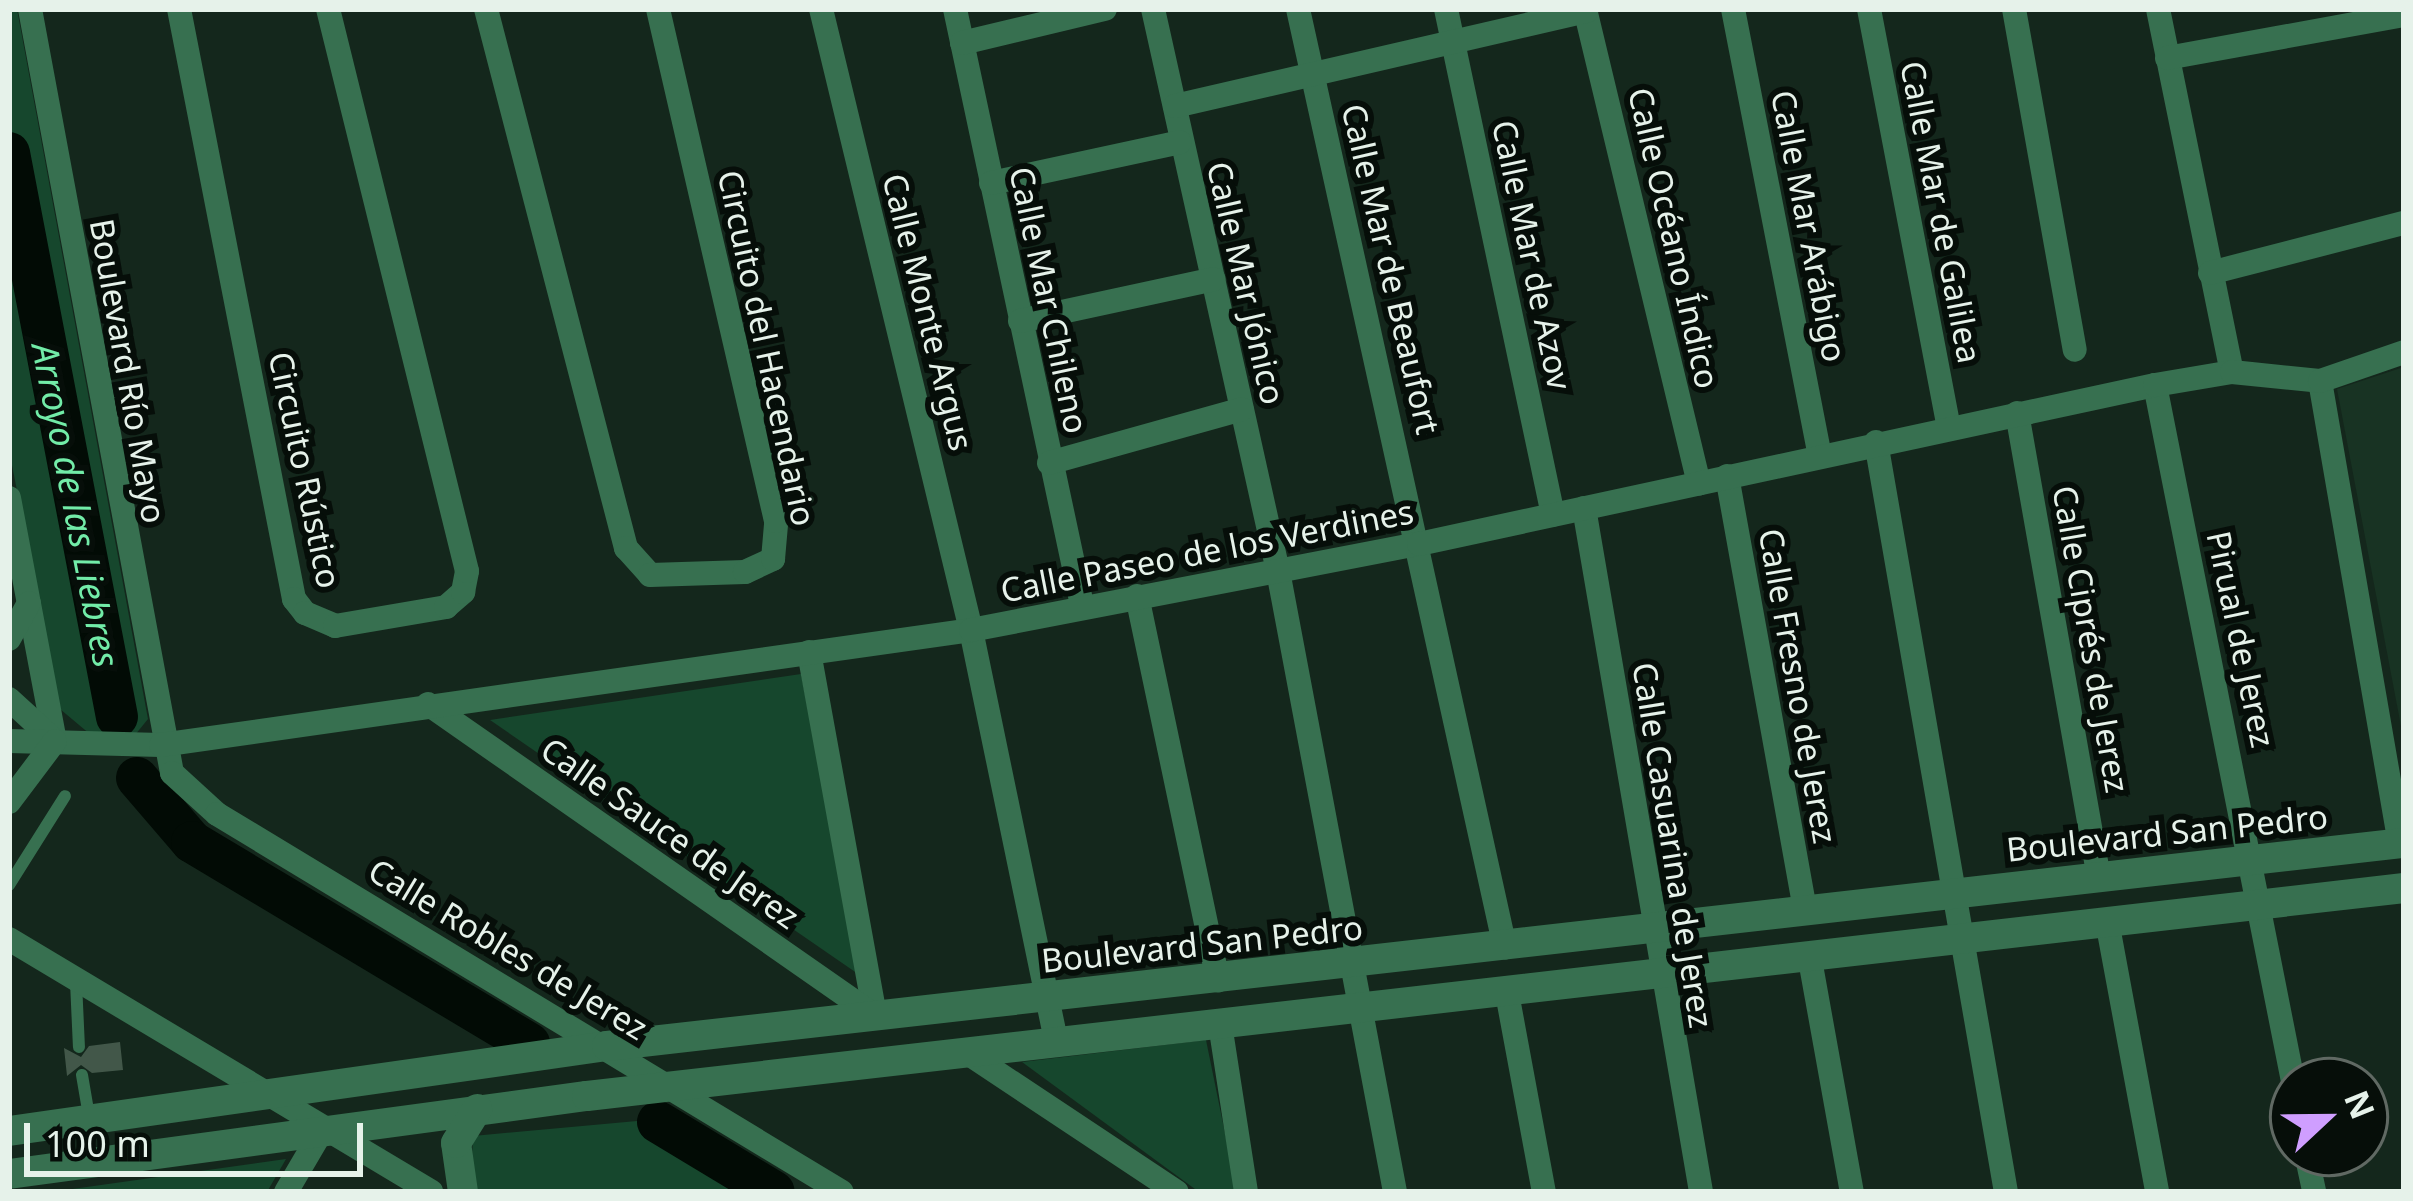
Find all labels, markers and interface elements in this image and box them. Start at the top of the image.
street label: Calle Mar de Galilea [1892,58,1990,366]
street label: Calle Océano Índico [1620,84,1728,392]
street label: Calle Mar Arábigo [1763,87,1855,365]
street label: Calle Mar de Beaufort [1334,100,1448,438]
street label: Calle Mar de Azov [1484,117,1580,393]
street label: Calle Mar Jónico [1199,158,1293,408]
street label: Calle Mar Chileno [1001,163,1097,437]
street label: Circuito del Hacendario [710,167,824,529]
street label: Calle Monte Argus [874,169,982,455]
street label: Boulevard Río Mayo [82,216,174,526]
water label: Arroyo de las Liebres [23,339,129,671]
street label: Circuito Rústico [261,348,349,592]
street label: Calle Ciprés de Jerez [2044,482,2138,796]
street label: Calle Paseo de los Verdines [997,492,1417,610]
street label: Calle Fresno de Jerez [1751,526,1845,846]
street label: Pirual de Jerez [2199,527,2283,751]
street label: Calle Casuarina de Jerez [1625,660,1721,1030]
street label: Calle Sauce de Jerez [534,729,806,937]
street label: Boulevard San Pedro [2004,796,2330,870]
street label: Calle Robles de Jerez [362,850,654,1048]
street label: Boulevard San Pedro [1039,907,1365,981]
north arrow [2269,1057,2389,1177]
text: N [2334,1084,2386,1125]
scale bar [30,1099,369,1173]
text: 100 m [45,1119,150,1168]

